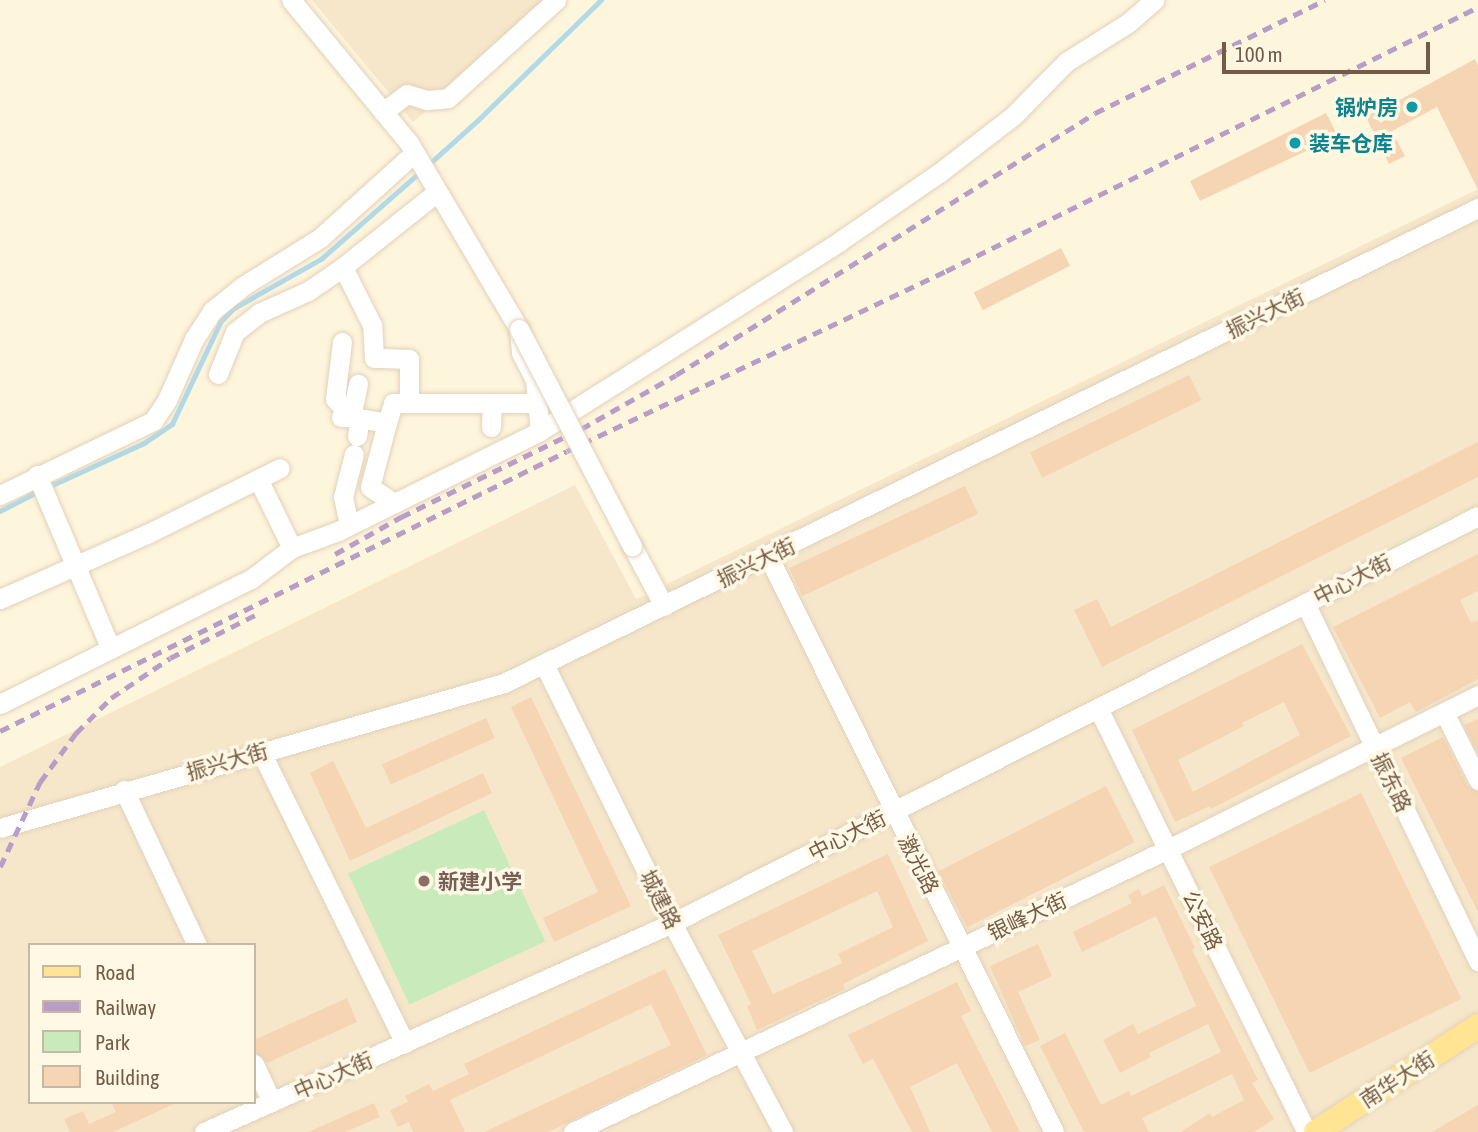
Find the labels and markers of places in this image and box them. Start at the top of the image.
place label: 锅炉房 [1335,94,1398,120]
marker: 锅炉房 [1404,99,1420,115]
place label: 装车仓库 [1309,130,1393,156]
marker: 装车仓库 [1287,135,1303,151]
place label: 新建小学 [438,868,522,894]
marker: 新建小学 [416,873,432,889]

